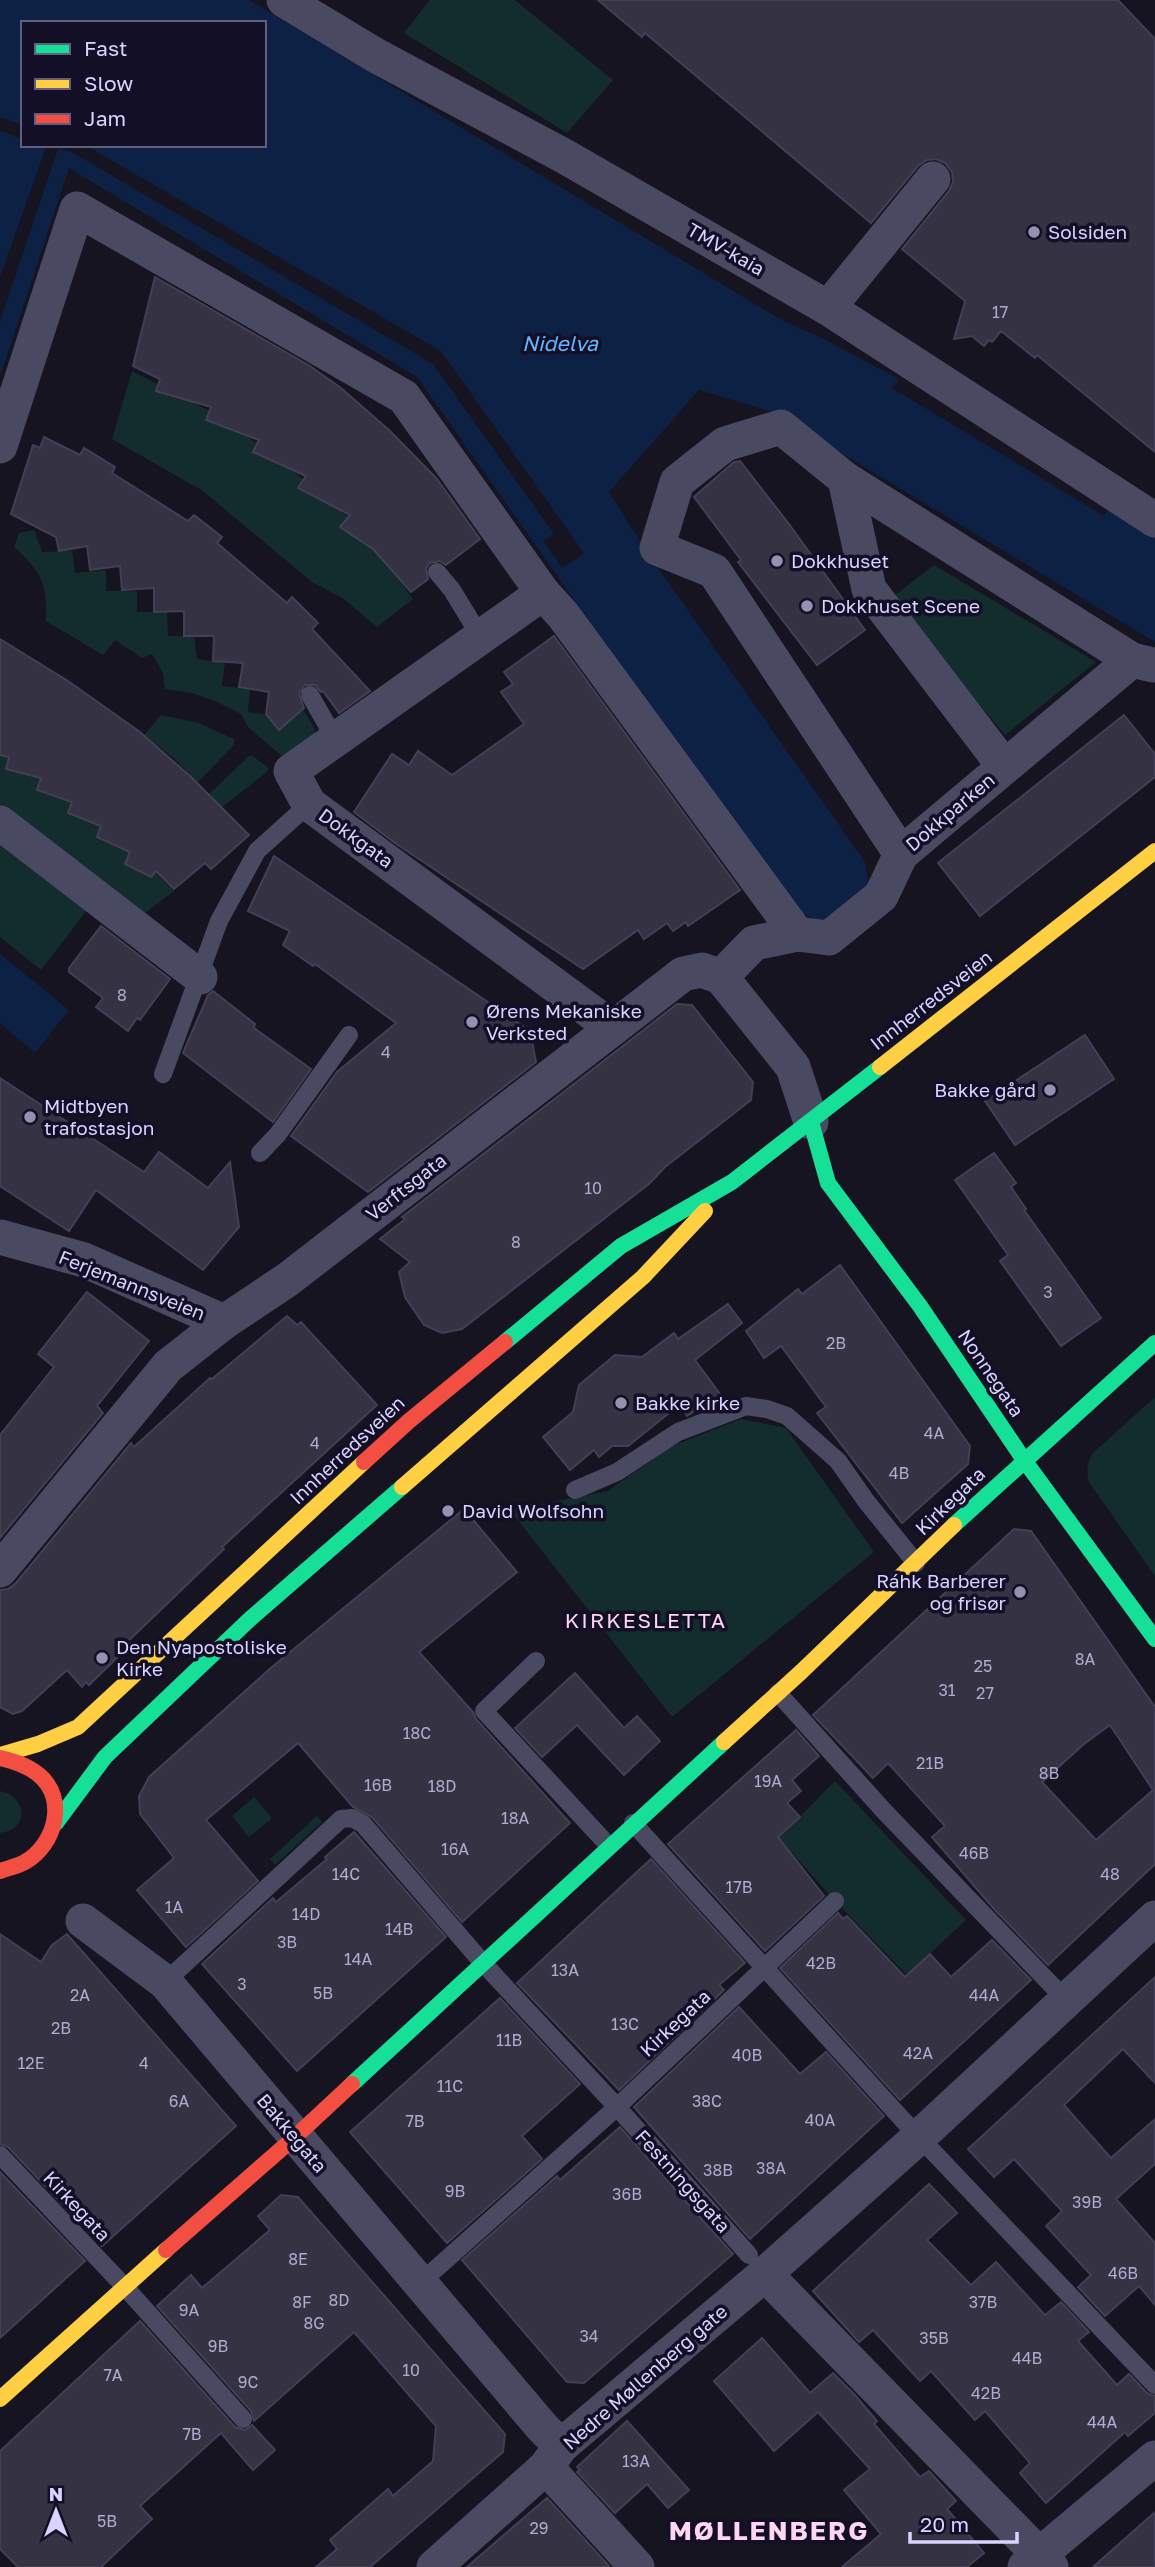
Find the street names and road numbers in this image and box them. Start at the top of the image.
street label: TMV-kaia [684,217,769,280]
street label: Dokkparken [901,768,999,855]
street label: Dokkgata [315,803,398,872]
street label: Innherredsveien [865,945,996,1054]
street label: Verftsgata [361,1148,451,1225]
street label: Ferjemannsveien [56,1245,209,1324]
street label: Nonnegata [954,1325,1029,1421]
street label: Innherredsveien [285,1391,409,1509]
street label: Kirkegata [910,1462,989,1539]
street label: Kirkegata [635,1984,715,2061]
street label: Bakkegata [253,2088,332,2177]
street label: Festningsgata [631,2124,736,2237]
street label: Kirkegata [39,2166,116,2246]
street label: Nedre Møllenberg gate [558,2299,731,2454]

